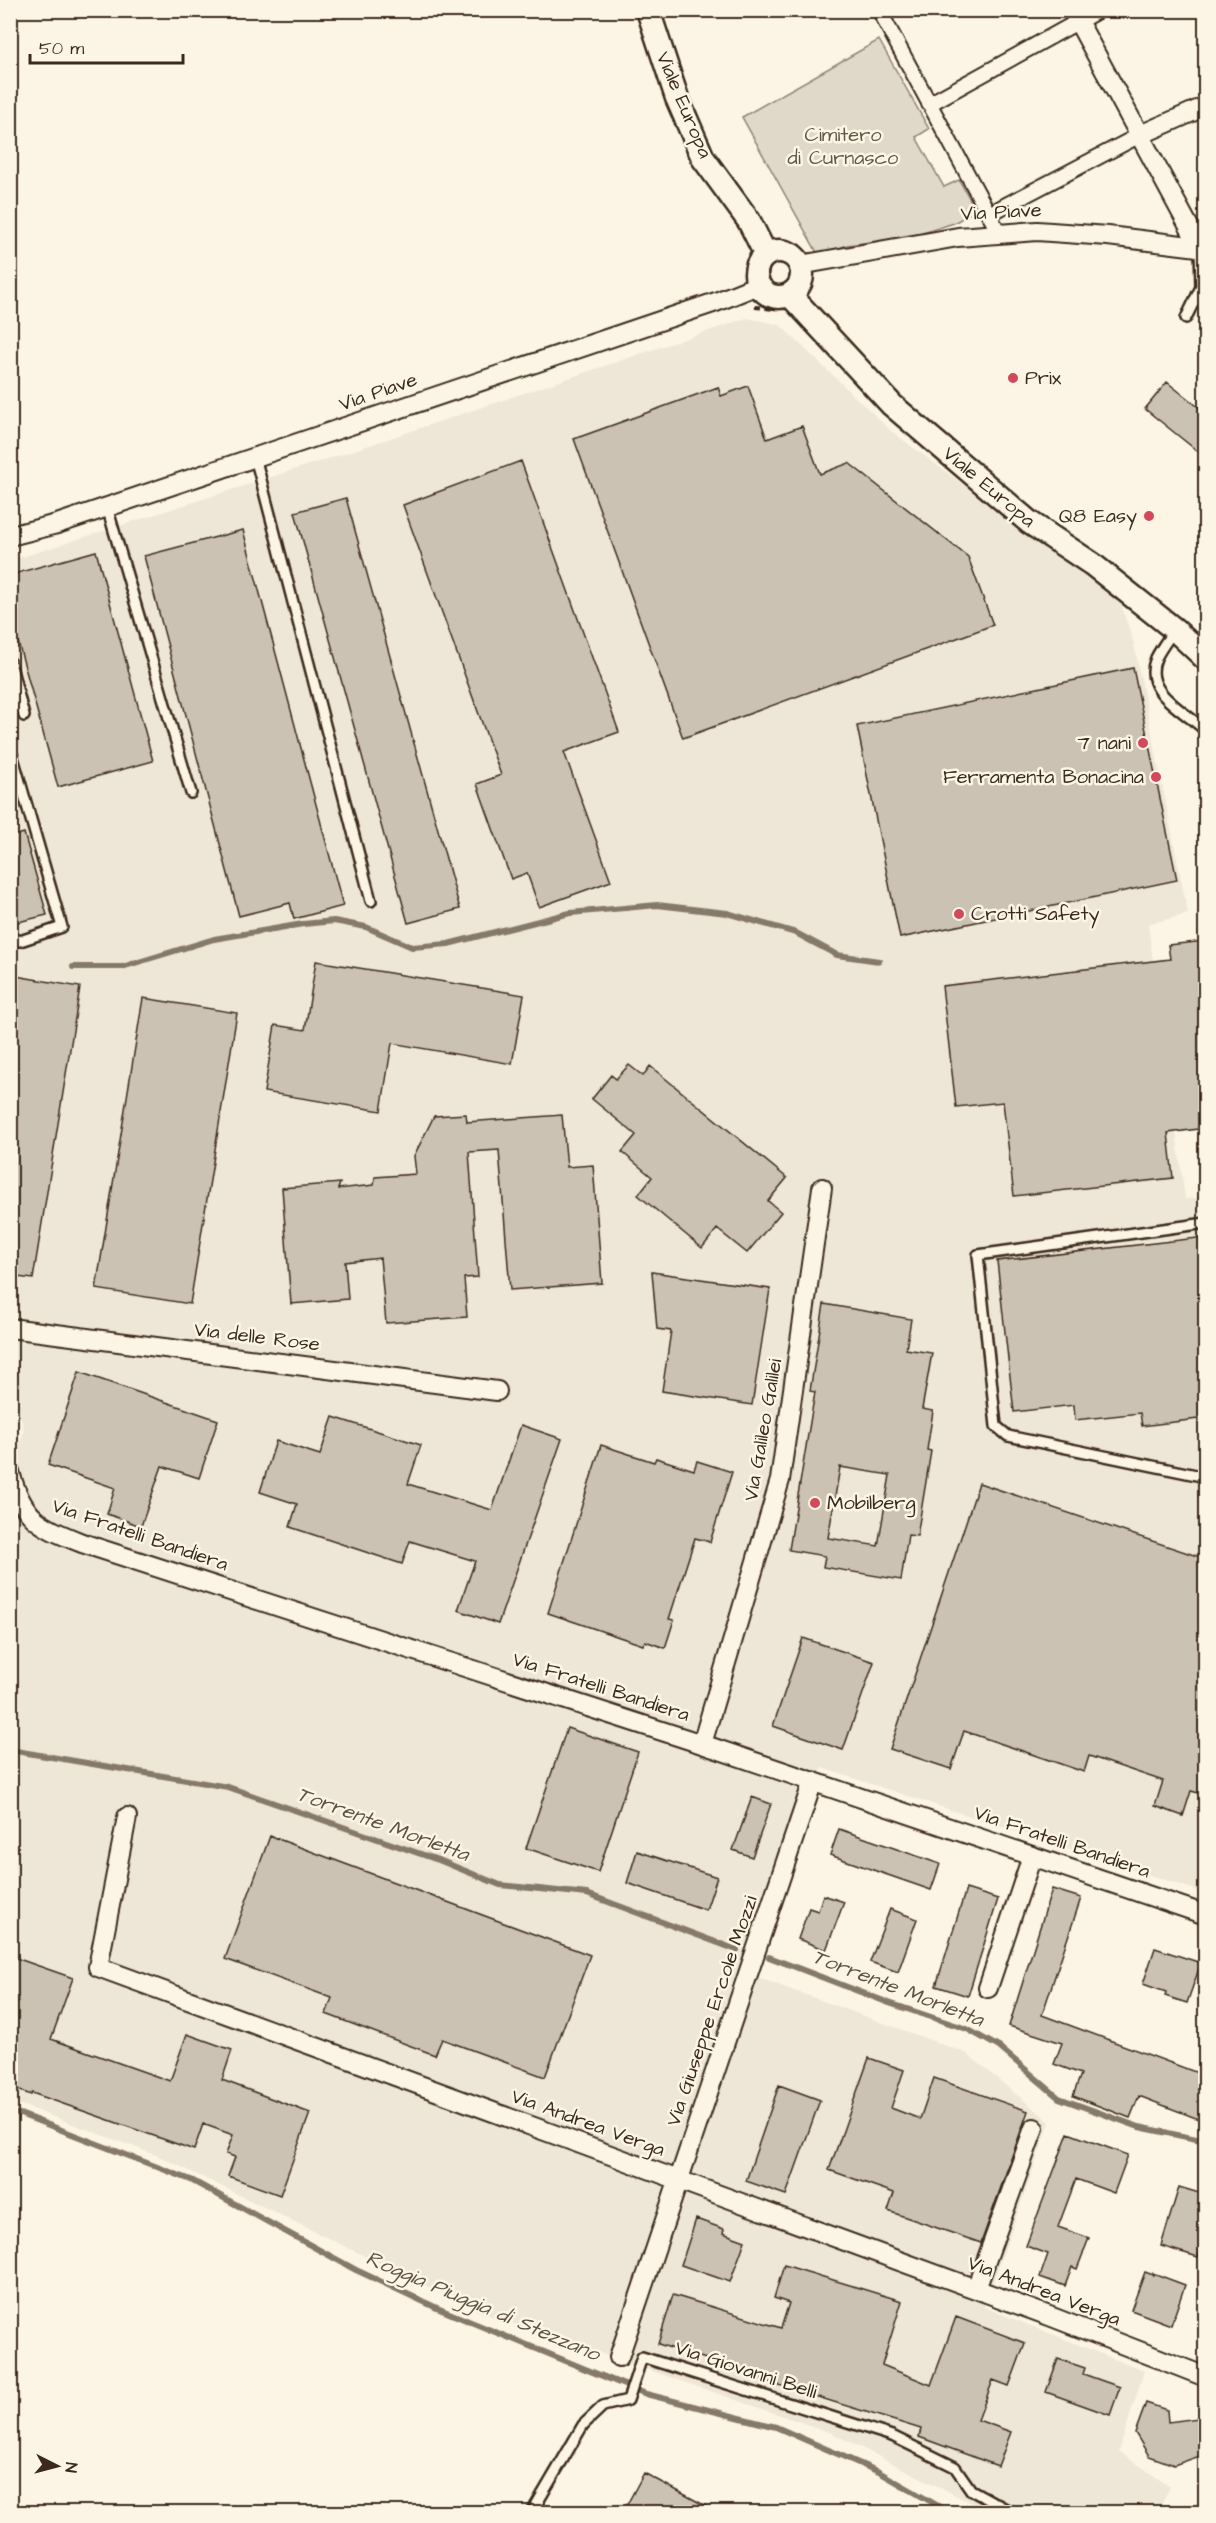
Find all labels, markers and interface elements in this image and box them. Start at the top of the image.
scale bar [30,27,183,65]
text: 50 m [39,36,84,61]
street label: Viale Europa [649,47,719,163]
park label: Cimitero di Curnasco [788,121,898,172]
street label: Via Piave [960,196,1042,228]
place label: Prix [1025,364,1062,392]
street label: Via Piave [335,366,421,418]
marker: Prix [1006,371,1020,385]
street label: Viale Europa [937,440,1041,534]
place label: Q8 Easy [1059,502,1137,531]
marker: Q8 Easy [1142,509,1156,523]
place label: 7 nani [1077,729,1131,757]
marker: 7 nani [1136,736,1150,750]
place label: Ferramenta Bonacina [943,763,1144,791]
marker: Ferramenta Bonacina [1149,770,1163,784]
place label: Crotti Safety [971,900,1099,929]
marker: Crotti Safety [952,907,966,921]
street label: Via delle Rose [193,1315,322,1359]
street label: Via Galileo Galilei [737,1356,789,1504]
place label: Mobilberg [827,1489,916,1518]
street label: Via Fratelli Bandiera [48,1492,232,1578]
marker: Mobilberg [808,1496,822,1510]
street label: Via Fratelli Bandiera [509,1645,693,1729]
water label: Torrente Morletta [293,1779,474,1869]
street label: Via Fratelli Bandiera [970,1799,1154,1885]
street label: Via Giuseppe Ercole Mozzi [659,1892,765,2130]
water label: Torrente Morletta [808,1942,989,2034]
street label: Via Andrea Verga [507,2082,669,2165]
water label: Roggia Piuggia di Stezzano [361,2244,606,2370]
street label: Via Andrea Verga [963,2249,1125,2334]
street label: Via Giovanni Belli [671,2334,821,2406]
north arrow [27,2436,87,2496]
text: N [59,2461,82,2474]

